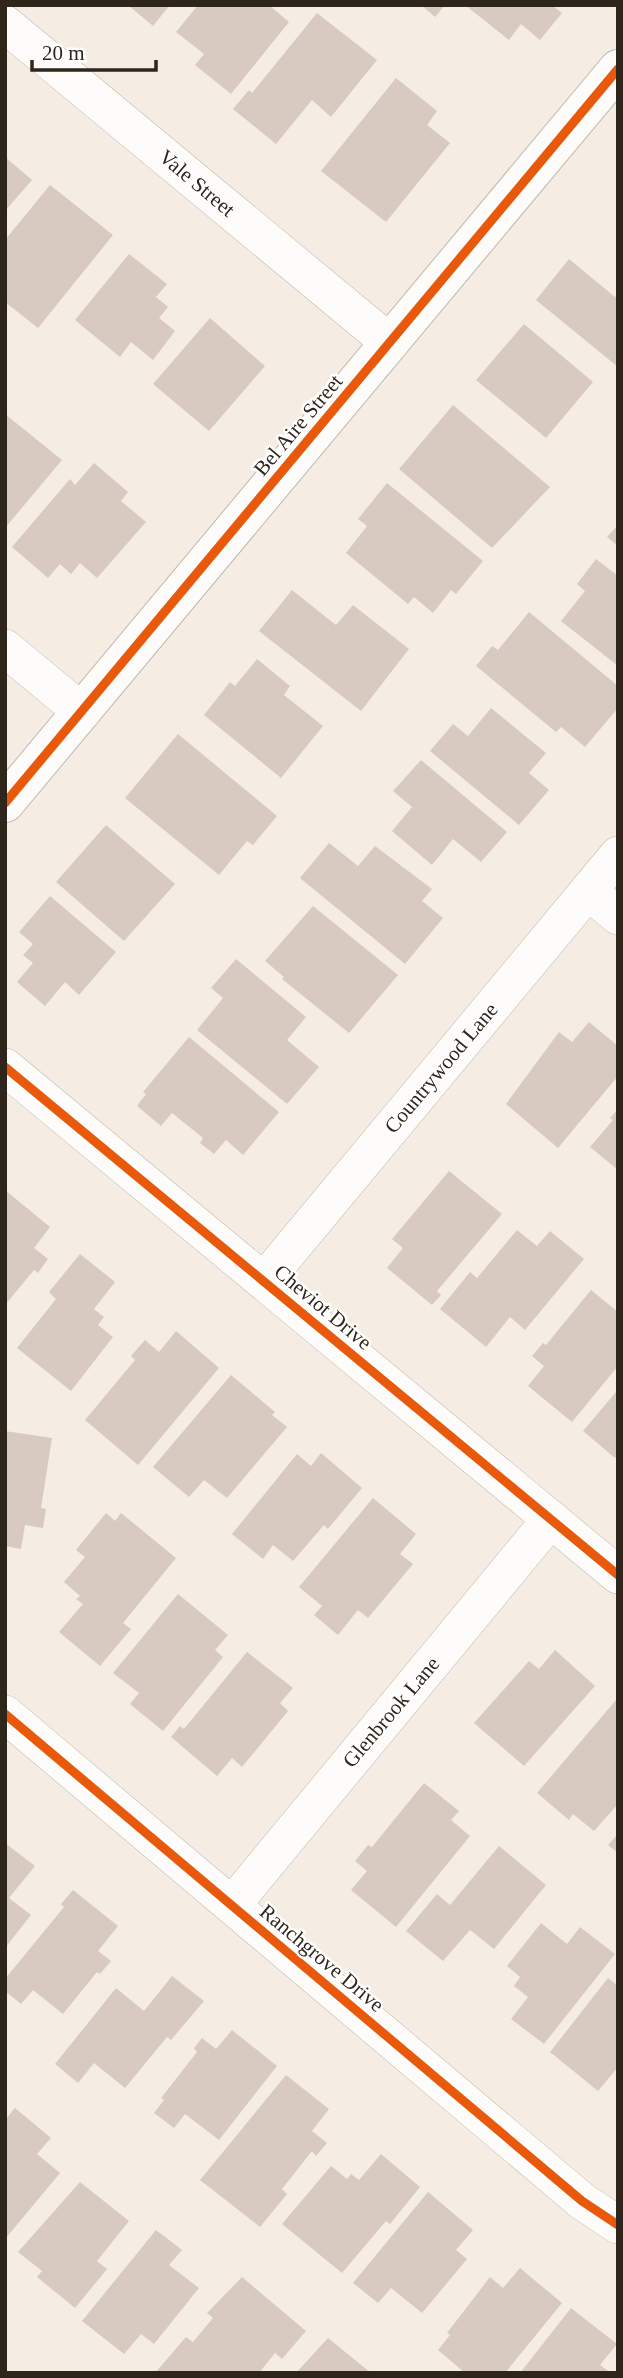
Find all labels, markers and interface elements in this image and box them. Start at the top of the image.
scale bar [32,28,156,72]
text: 20 m [42,41,85,65]
street label: Vale Street [154,144,240,222]
street label: Bel Aire Street [249,369,347,481]
street label: Countrywood Lane [380,998,502,1138]
street label: Cheviot Drive [269,1259,377,1355]
street label: Glenbrook Lane [338,1652,444,1772]
street label: Ranchgrove Drive [255,1899,389,2017]

